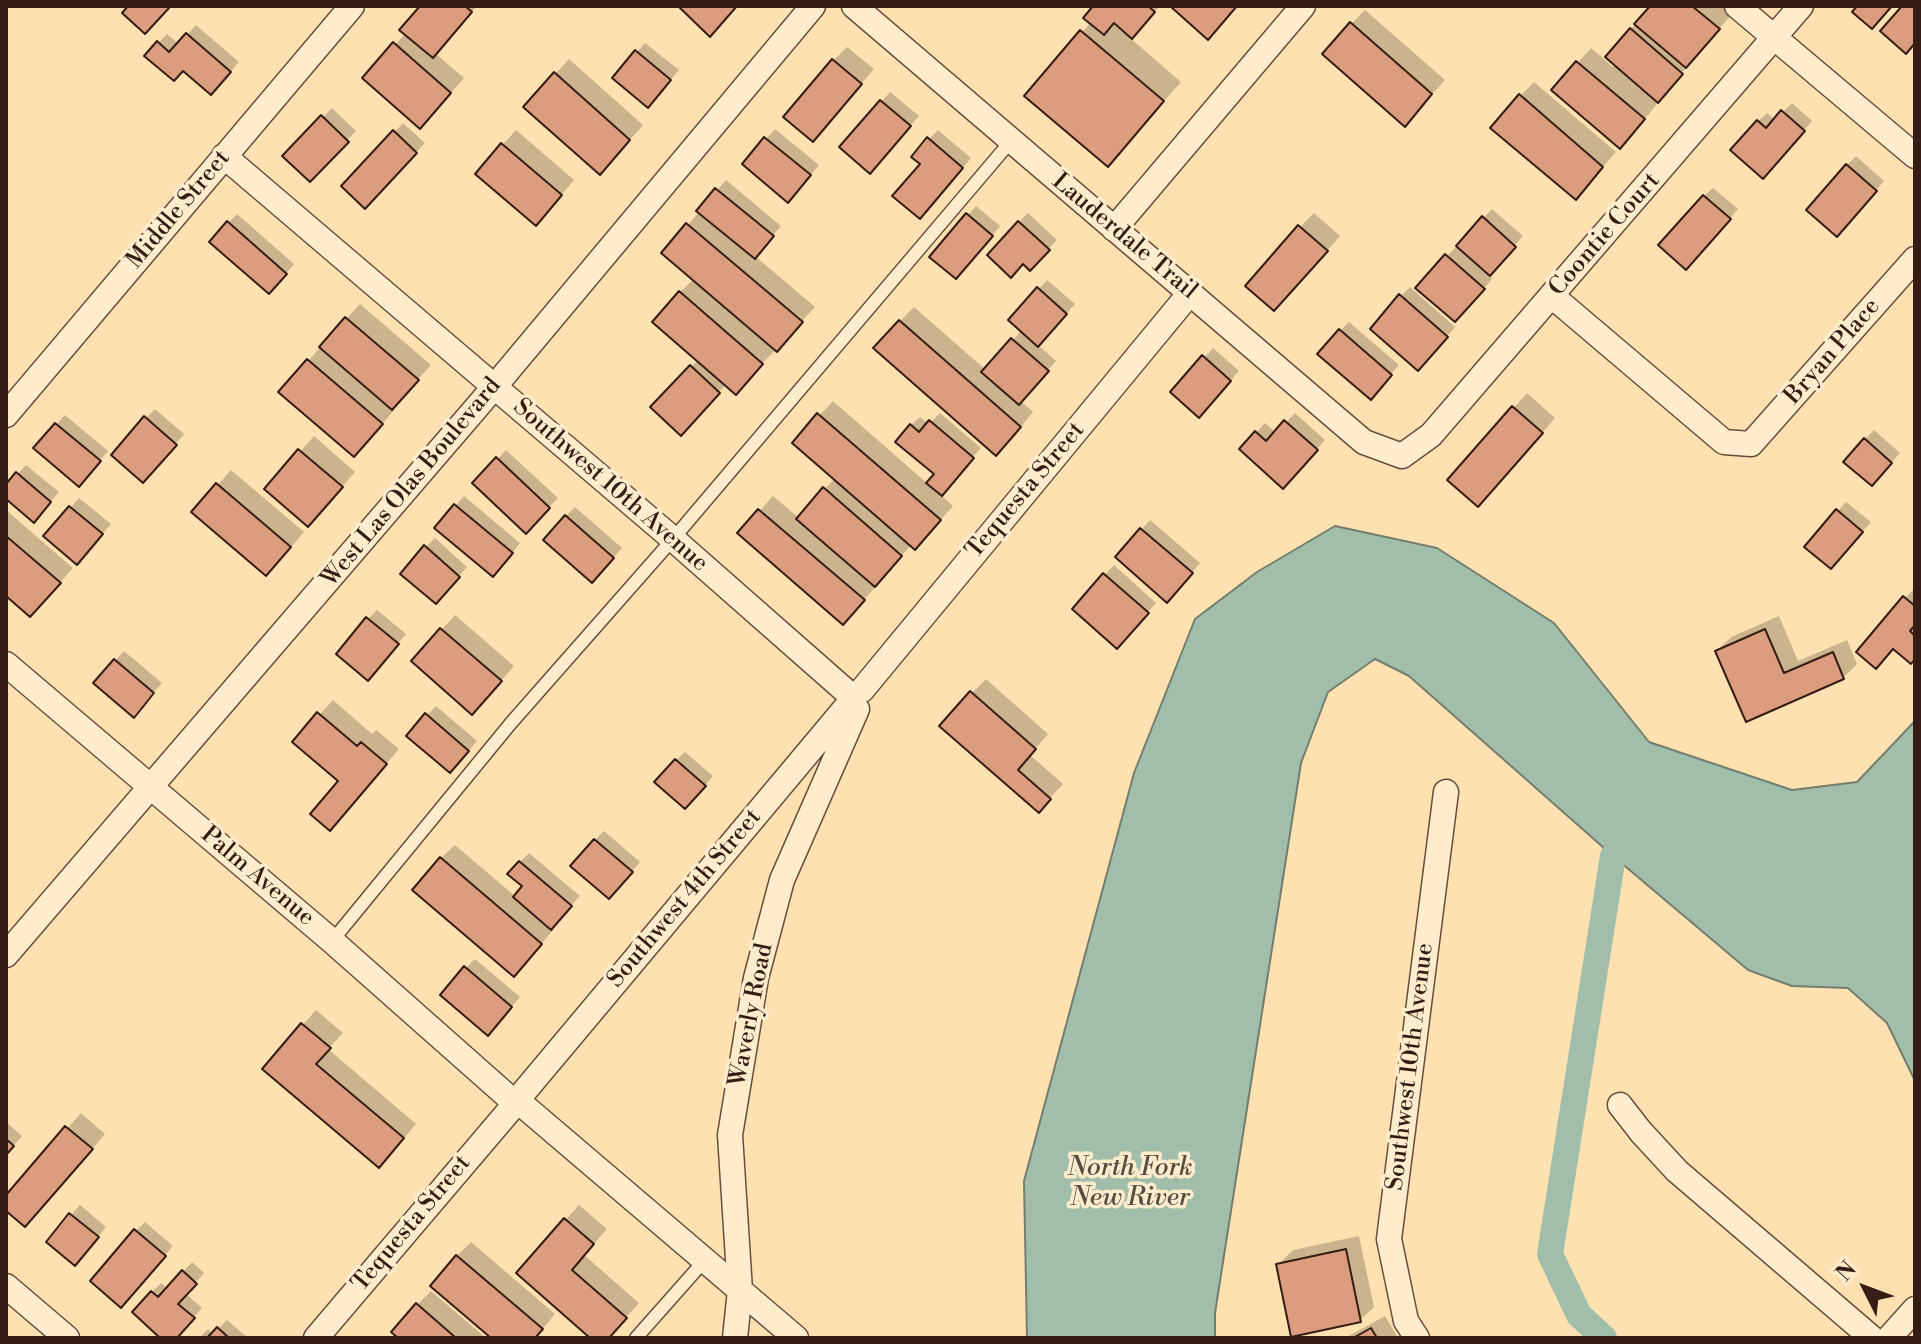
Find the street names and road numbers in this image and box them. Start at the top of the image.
street label: Middle Street [121,145,237,275]
street label: Coontie Court [1543,167,1667,303]
street label: Lauderdale Trail [1045,168,1203,306]
street label: Bryan Place [1779,293,1887,411]
street label: West Las Olas Boulevard [316,372,508,594]
street label: Southwest 10th Avenue [507,393,713,579]
street label: Tequesta Street [961,417,1091,565]
street label: Southwest 4th Street [602,804,768,994]
street label: Palm Avenue [194,821,320,933]
street label: Waverly Road [724,941,780,1089]
street label: Southwest 10th Avenue [1382,942,1440,1192]
street label: Tequesta Street [347,1150,477,1298]

